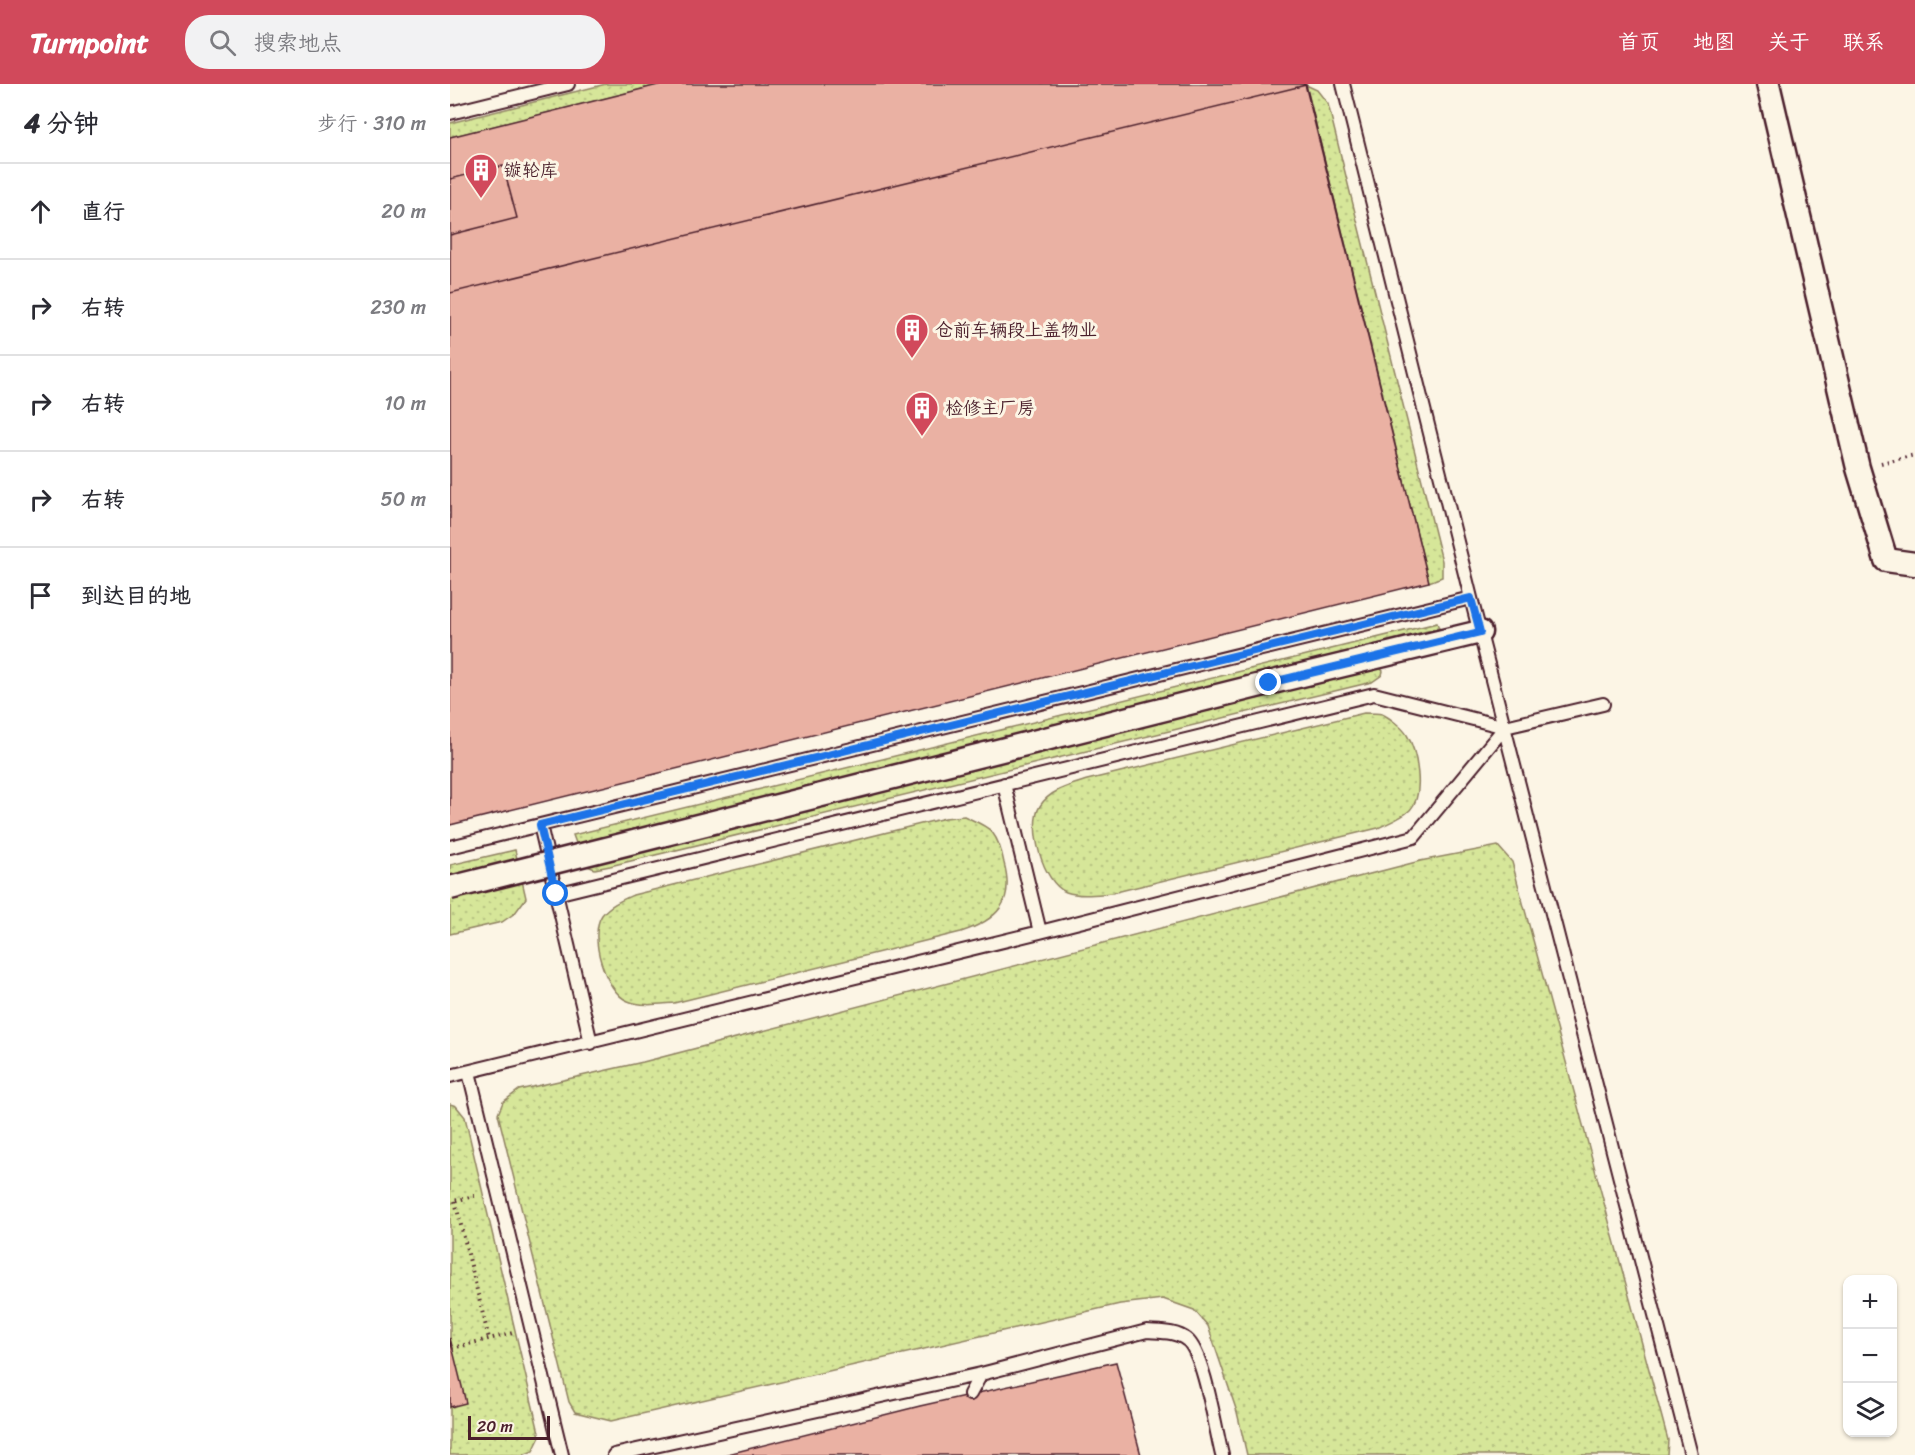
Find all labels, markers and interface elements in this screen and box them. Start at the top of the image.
search box [185,15,605,69]
text: Turnpoint [30,18,149,67]
text: 搜索地点 [254,23,342,62]
text: 首页 [1618,23,1660,61]
text: 地图 [1693,23,1735,61]
text: 关于 [1768,23,1810,61]
text: 联系 [1843,23,1885,61]
icon: search [206,26,239,59]
text: 4 分钟 [24,100,99,146]
text: 步行 · 310 m [317,106,426,141]
building icon: 镟轮库 [463,152,499,199]
place label: 镟轮库 [504,154,558,186]
text: 直行 [81,192,125,231]
text: 20 m [381,194,426,229]
icon: ahead [24,195,57,228]
text: 右转 [81,288,125,327]
text: 230 m [370,290,426,325]
icon: right [24,291,57,324]
building icon: 仓前车辆段上盖物业 [894,312,930,359]
place label: 仓前车辆段上盖物业 [935,314,1097,346]
text: 右转 [81,384,125,423]
text: 10 m [384,386,426,421]
icon: right [24,387,57,420]
building icon: 检修主厂房 [904,390,940,437]
place label: 检修主厂房 [945,392,1035,424]
text: 右转 [81,480,125,519]
text: 50 m [381,482,426,517]
icon: right [24,483,57,516]
text: 到达目的地 [81,576,191,615]
icon: arrive [24,579,57,612]
route end [1255,669,1281,695]
route start [542,880,568,906]
map controls [1843,1275,1897,1437]
button: + [1843,1275,1897,1329]
button: − [1843,1329,1897,1383]
button: layers [1843,1383,1897,1437]
text: 20 m [477,1412,513,1441]
scale bar [468,1413,550,1440]

